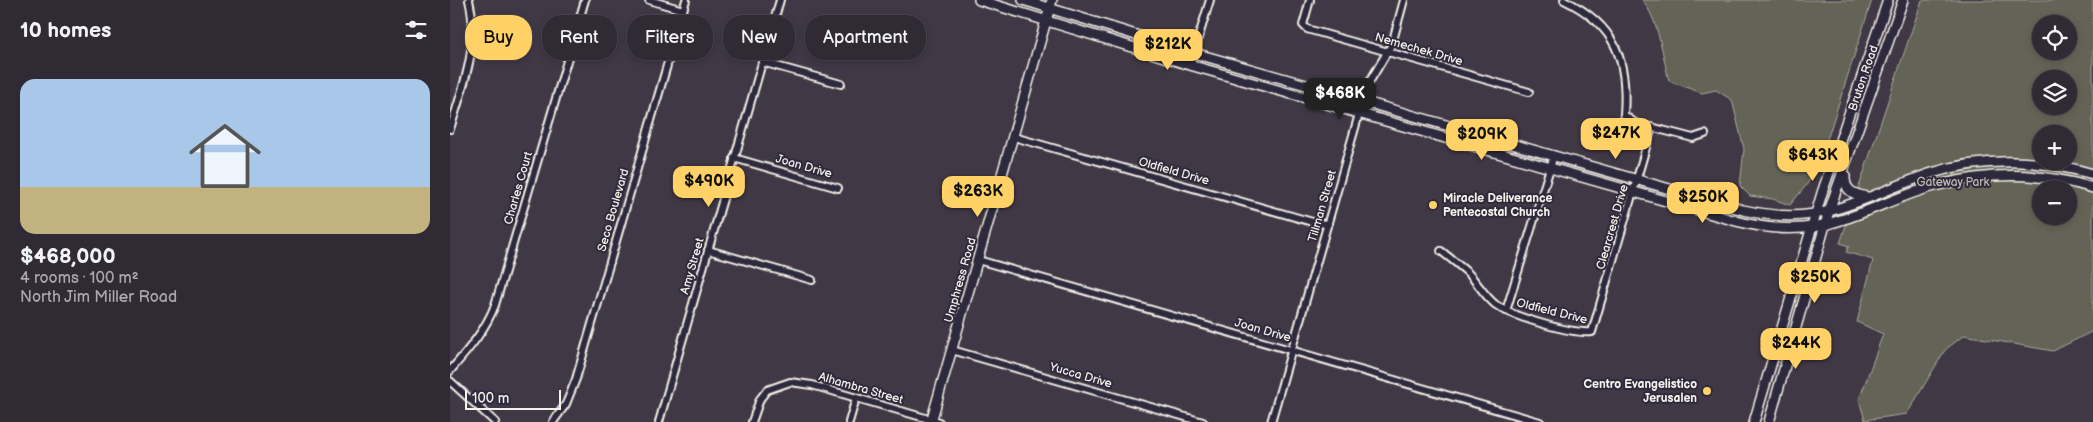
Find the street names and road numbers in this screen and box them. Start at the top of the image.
street label: Nemechek Drive [1373,30,1465,69]
street label: Bruton Road [1845,43,1882,113]
street label: Charles Court [501,150,536,226]
street label: Joan Drive [774,151,834,182]
street label: Oldfield Drive [1137,154,1211,189]
street label: Seco Boulevard [594,167,633,253]
street label: Tillman Street [1305,168,1340,244]
street label: Clearcrest Drive [1593,183,1632,271]
street label: Amy Street [677,236,708,296]
street label: Umphress Road [941,236,980,324]
street label: Oldfield Drive [1515,295,1589,328]
street label: Joan Drive [1233,315,1293,346]
street label: Yucca Drive [1047,359,1114,392]
street label: Alhambra Street [817,369,905,408]

